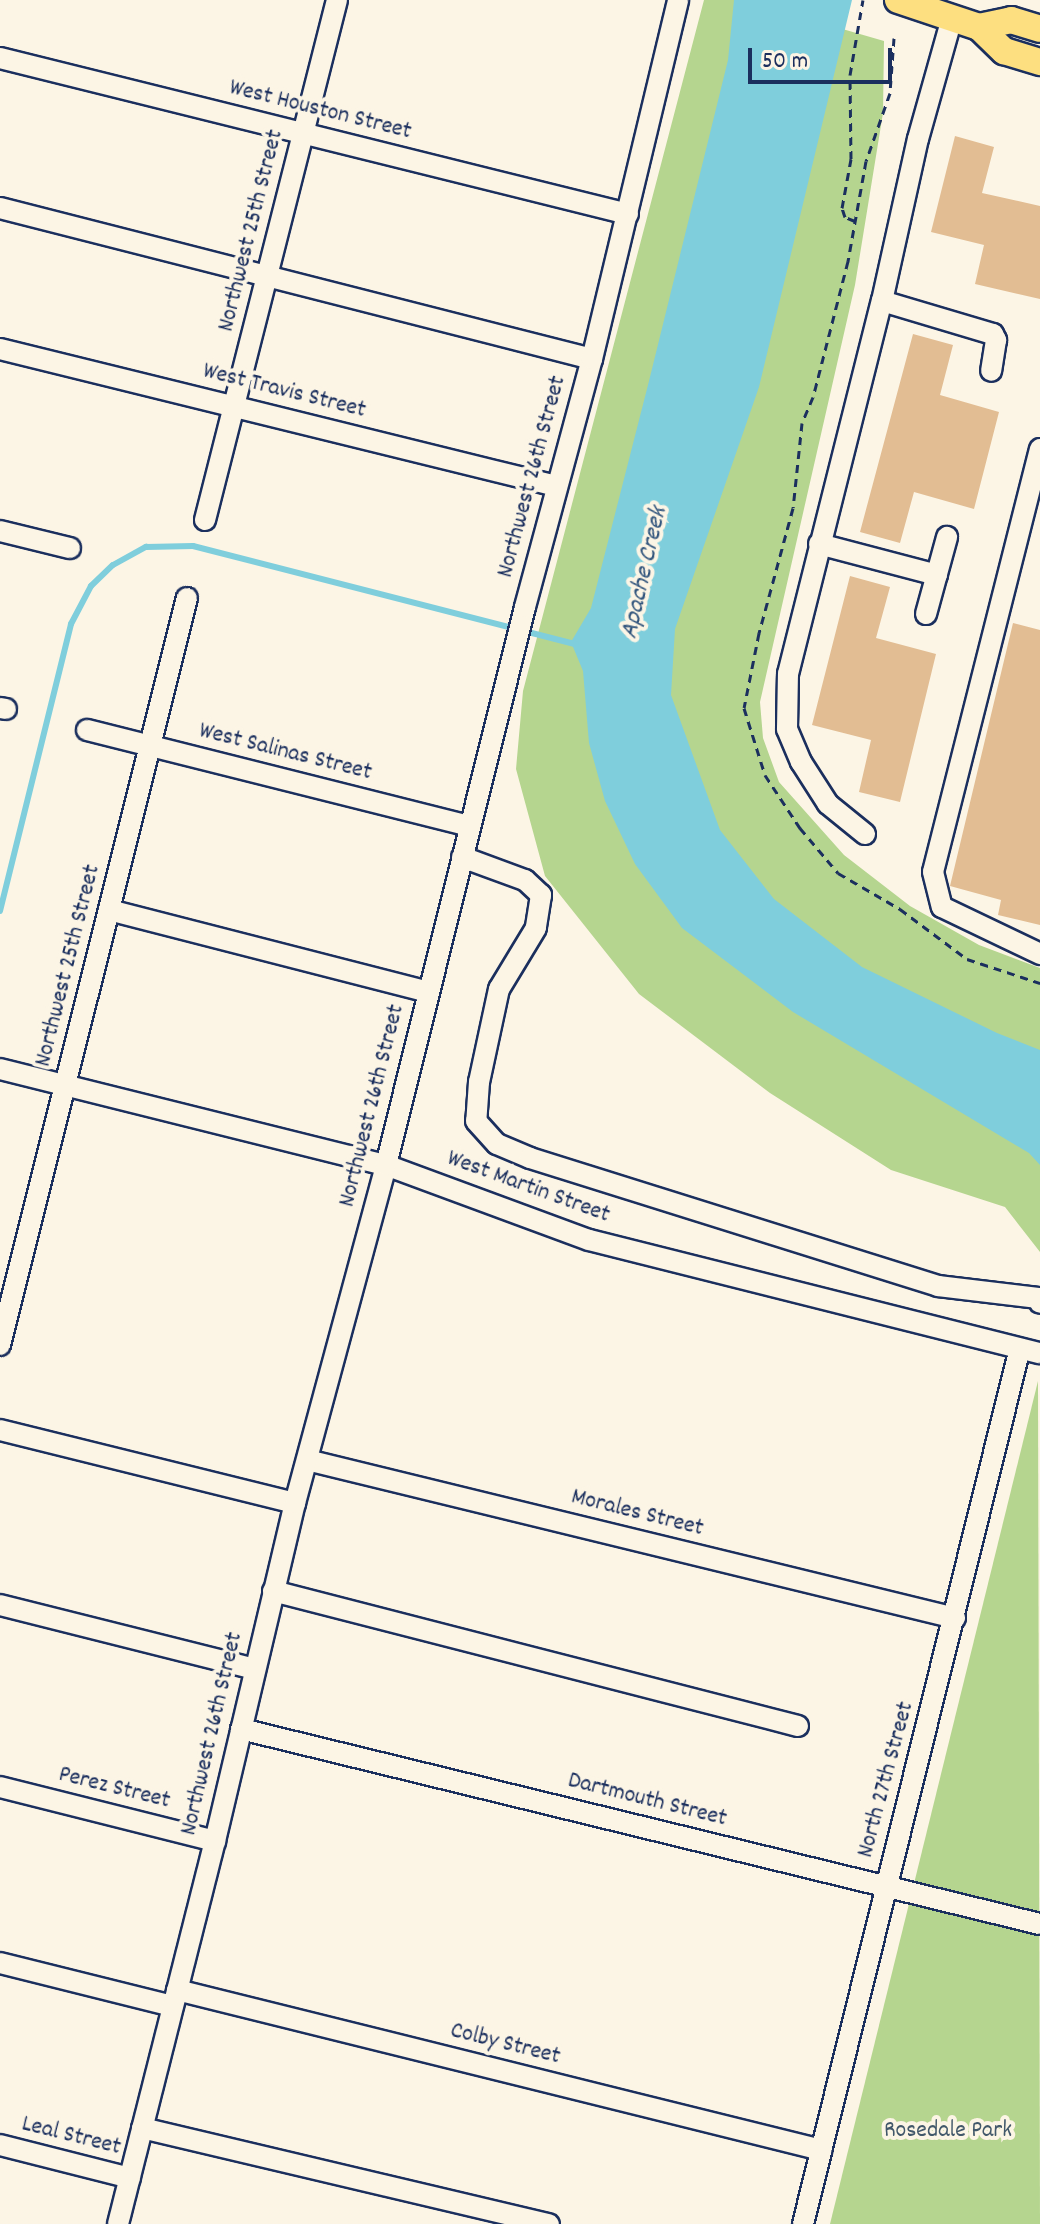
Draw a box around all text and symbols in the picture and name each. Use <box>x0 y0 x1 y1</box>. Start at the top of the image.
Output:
scale bar <box>752 32 896 82</box>
text: 50 m <box>762 45 808 79</box>
street label: West Houston Street <box>226 74 414 148</box>
street label: Northwest 25th Street <box>213 127 291 335</box>
street label: West Travis Street <box>200 358 368 426</box>
street label: Northwest 26th Street <box>492 373 574 581</box>
water label: Apache Creek <box>615 504 675 642</box>
street label: West Salinas Street <box>196 718 374 788</box>
street label: Northwest 25th Street <box>30 862 108 1070</box>
street label: Northwest 26th Street <box>334 1002 412 1210</box>
street label: West Martin Street <box>443 1145 613 1231</box>
street label: Morales Street <box>568 1484 706 1544</box>
street label: Northwest 26th Street <box>176 1630 250 1838</box>
street label: North 27th Street <box>852 1699 922 1861</box>
street label: Perez Street <box>55 1761 173 1817</box>
street label: Dartmouth Street <box>565 1767 729 1835</box>
street label: Colby Street <box>447 2017 563 2073</box>
street label: Leal Street <box>18 2111 124 2163</box>
park label: Rosedale Park <box>884 2118 1012 2146</box>

